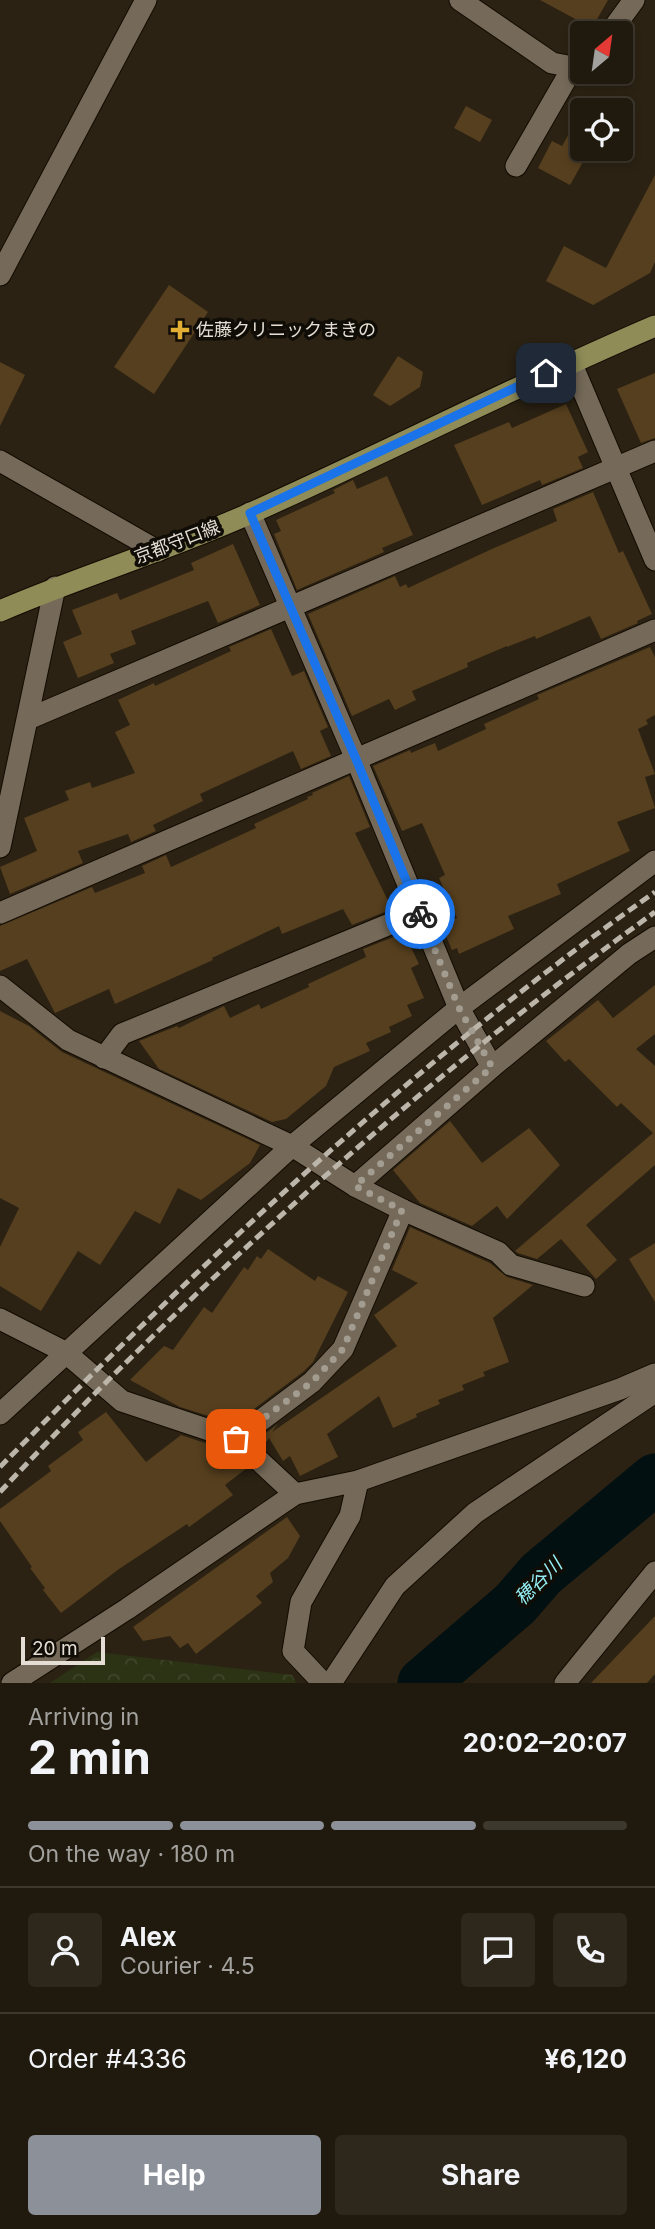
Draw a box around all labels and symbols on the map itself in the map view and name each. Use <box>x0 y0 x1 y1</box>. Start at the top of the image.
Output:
north arrow <box>570 21 634 84</box>
place label: 佐藤クリニックまきの <box>196 319 376 340</box>
marker: 佐藤クリニックまきの <box>170 320 190 340</box>
pin <box>516 343 576 403</box>
street label: 京都守口線 <box>131 516 223 567</box>
courier <box>385 879 455 949</box>
pin <box>206 1409 266 1469</box>
water label: 穂谷川 <box>510 1552 568 1610</box>
scale bar <box>21 1634 105 1666</box>

